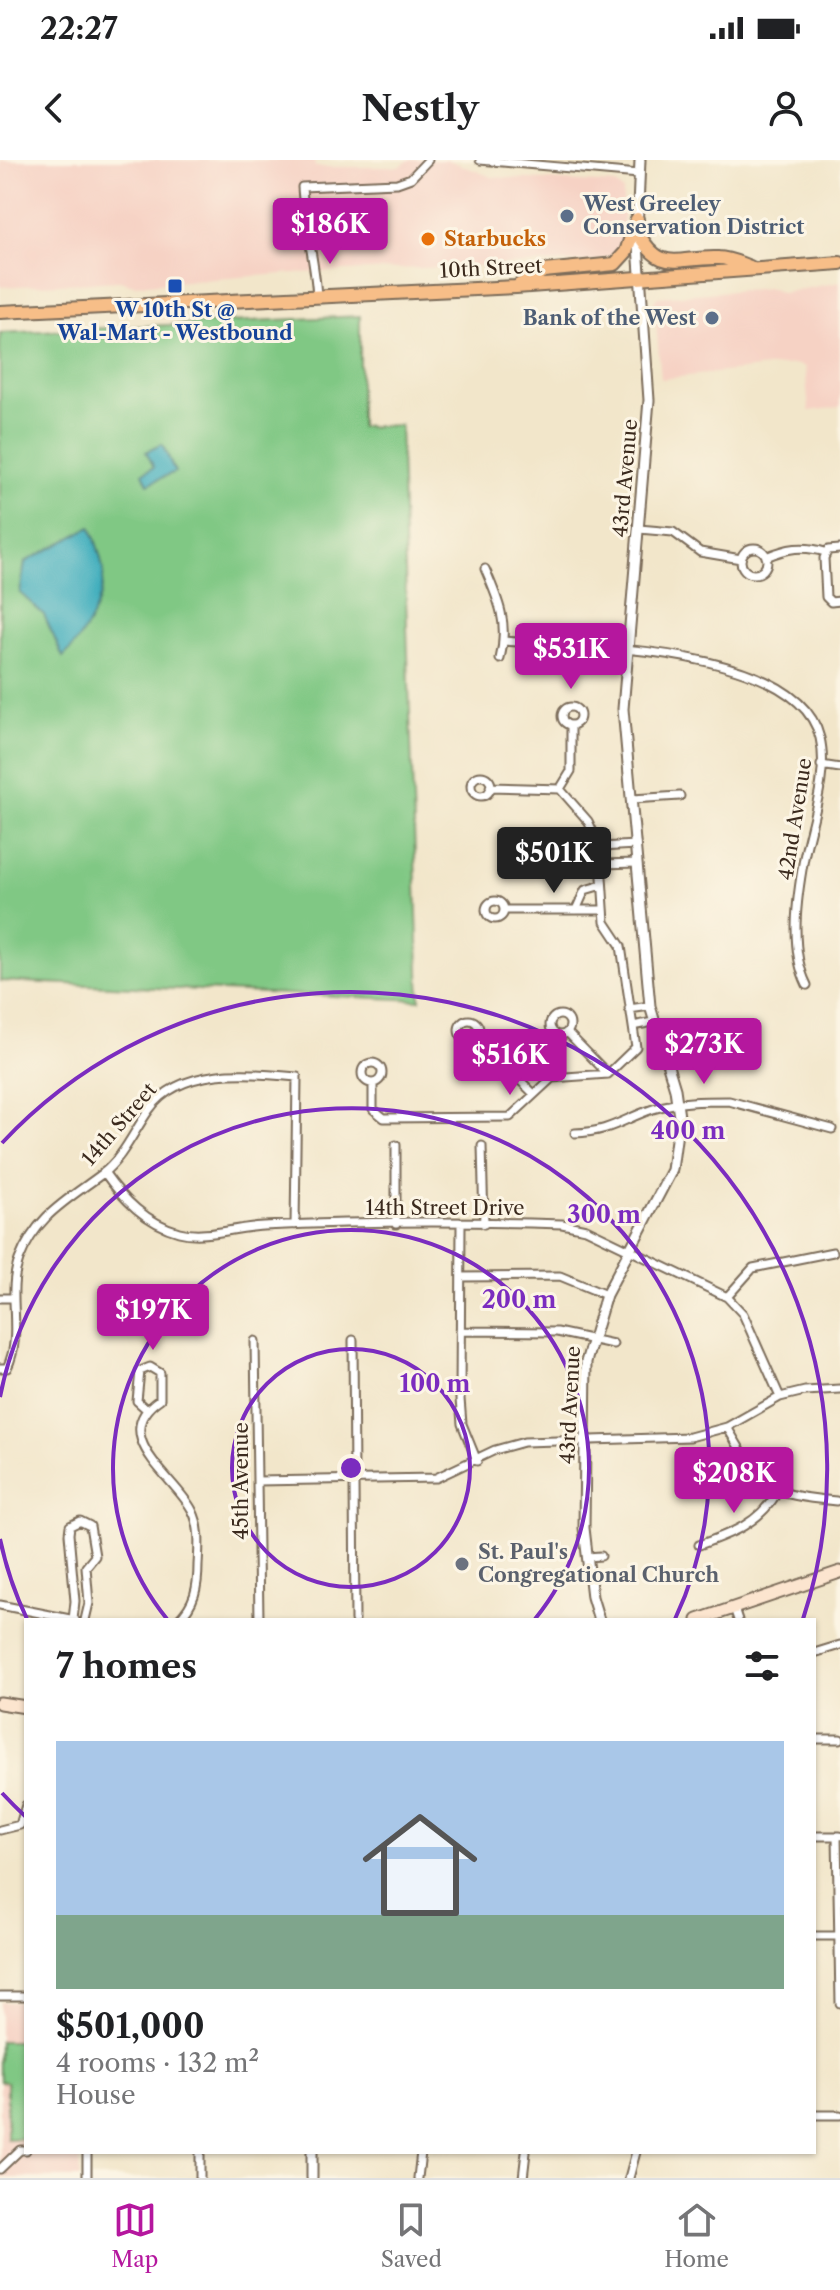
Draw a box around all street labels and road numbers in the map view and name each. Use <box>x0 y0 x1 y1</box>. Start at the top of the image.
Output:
street label: 10th Street <box>439 253 543 283</box>
street label: 43rd Avenue <box>608 418 642 538</box>
street label: 42nd Avenue <box>773 756 817 882</box>
street label: 14th Street <box>77 1078 161 1170</box>
street label: 14th Street Drive <box>366 1196 524 1220</box>
street label: 43rd Avenue <box>555 1345 585 1465</box>
street label: 45th Avenue <box>229 1422 253 1540</box>

